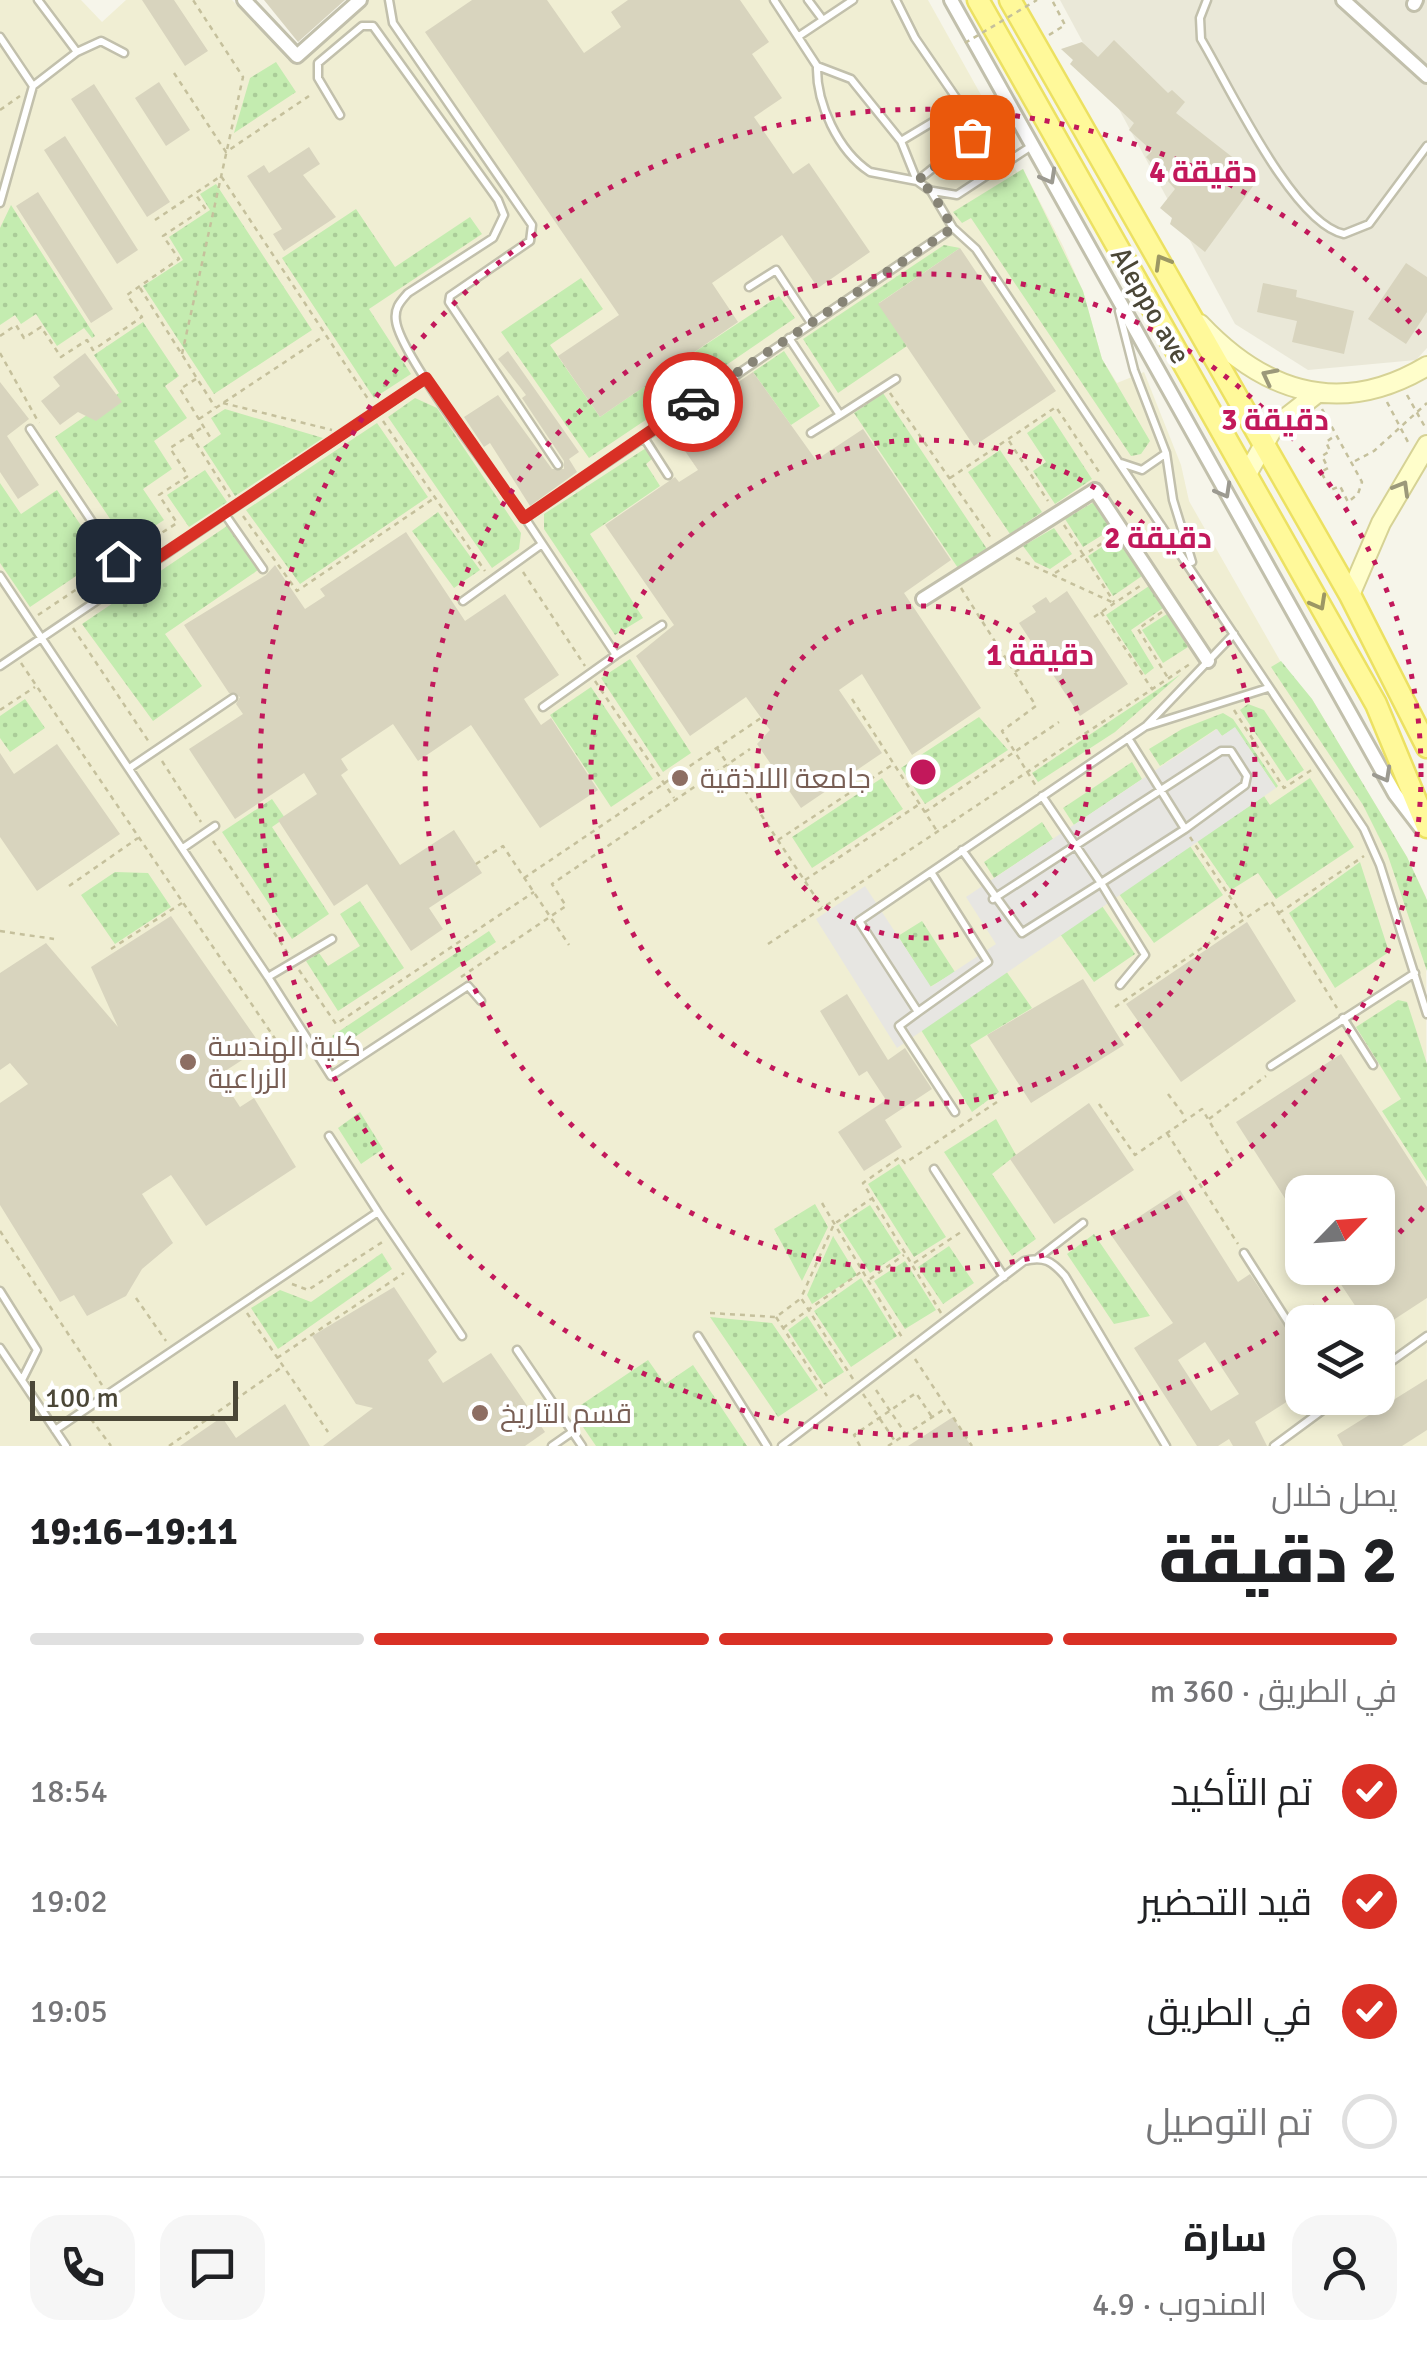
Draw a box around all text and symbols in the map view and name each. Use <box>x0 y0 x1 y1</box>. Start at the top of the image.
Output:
pin <box>930 95 1015 180</box>
icon: bag <box>945 110 1000 165</box>
text: 4 دقيقة <box>1149 154 1257 191</box>
one-way arrow <box>1036 167 1056 185</box>
street label: Aleppo ave <box>1103 241 1197 370</box>
one-way arrow <box>1155 255 1174 273</box>
courier <box>643 352 743 452</box>
one-way arrow <box>1262 369 1280 388</box>
icon: car <box>666 375 721 430</box>
text: 3 دقيقة <box>1221 402 1329 439</box>
one-way arrow <box>1212 481 1232 499</box>
one-way arrow <box>1390 481 1409 499</box>
pin <box>76 519 161 604</box>
text: 2 دقيقة <box>1104 520 1212 557</box>
icon: home <box>91 534 146 589</box>
one-way arrow <box>1307 592 1326 610</box>
text: 1 دقيقة <box>986 637 1094 674</box>
centre of rings <box>905 754 941 790</box>
place label: جامعة اللاذقية <box>700 762 871 796</box>
one-way arrow <box>1372 764 1391 782</box>
marker: جامعة اللاذقية <box>669 767 691 789</box>
place label: كلية الهندسة الزراعية <box>208 1030 361 1096</box>
marker: كلية الهندسة الزراعية <box>177 1051 199 1073</box>
north arrow <box>1285 1175 1395 1285</box>
map controls <box>1285 1175 1395 1415</box>
button: layers <box>1285 1305 1395 1415</box>
scale bar <box>30 1376 238 1420</box>
text: 100 m <box>45 1381 119 1415</box>
place label: قسم التاريخ <box>500 1397 632 1433</box>
marker: قسم التاريخ <box>469 1402 491 1424</box>
text: يصل خلال <box>1271 1476 1397 1515</box>
text: 19:11–19:16 <box>30 1508 238 1555</box>
text: 2 دقيقة <box>1159 1521 1397 1601</box>
text: في الطريق · 360 m <box>1150 1672 1397 1711</box>
icon: check <box>1342 1764 1397 1819</box>
text: تم التأكيد <box>1170 1769 1312 1816</box>
text: 18:54 <box>30 1772 108 1811</box>
icon: check <box>1342 1874 1397 1929</box>
text: قيد التحضير <box>1139 1879 1312 1926</box>
text: 19:02 <box>30 1882 108 1921</box>
icon: check <box>1342 1984 1397 2039</box>
text: في الطريق <box>1147 1989 1312 2036</box>
text: 19:05 <box>30 1992 108 2031</box>
text: تم التوصيل <box>1146 2099 1312 2146</box>
button: phone <box>30 2215 135 2320</box>
button: chat <box>160 2215 265 2320</box>
text: سارة <box>1184 2215 1267 2262</box>
button: person <box>1292 2215 1397 2320</box>
text: المندوب · 4.9 <box>1092 2285 1267 2324</box>

